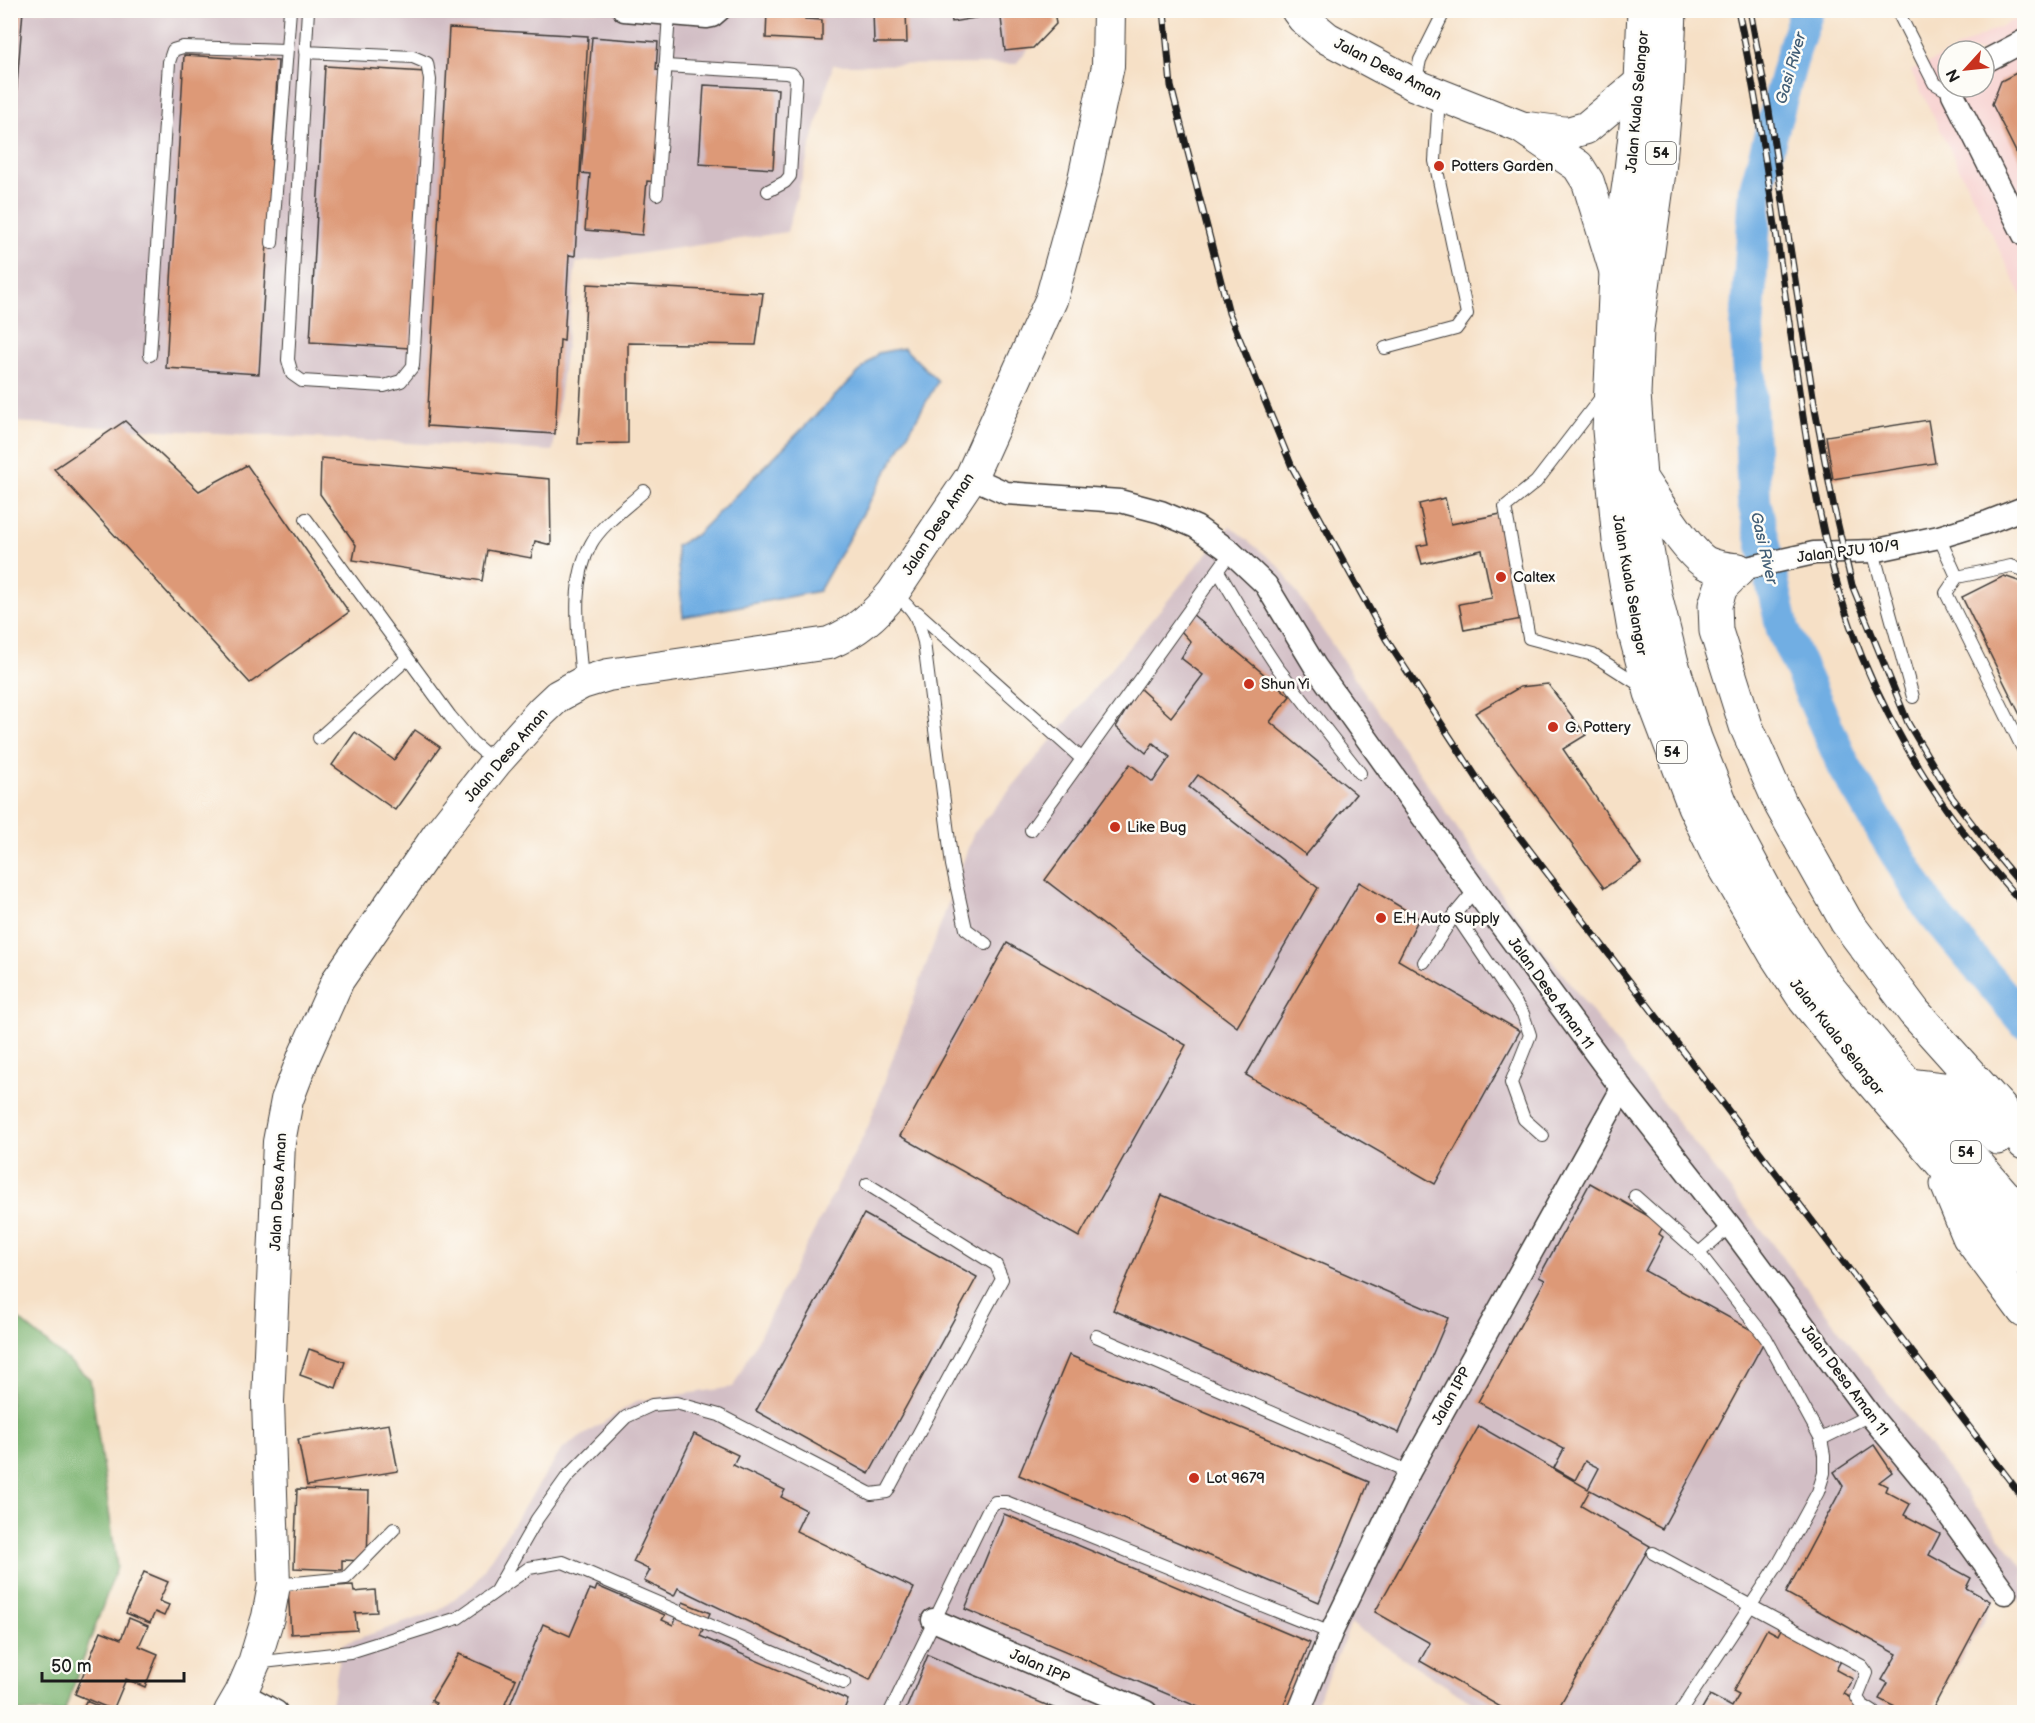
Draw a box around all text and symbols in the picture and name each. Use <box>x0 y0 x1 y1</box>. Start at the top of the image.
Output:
water label: Gasi River <box>1772 29 1811 106</box>
street label: Jalan Kuala Selangor <box>1622 30 1653 174</box>
street label: Jalan Desa Aman <box>1331 34 1445 105</box>
north arrow <box>1936 39 1996 99</box>
text: N <box>1943 65 1965 85</box>
road number: 54 <box>1646 142 1676 164</box>
place label: Potters Garden <box>1451 157 1554 176</box>
marker: Potters Garden <box>1432 159 1446 173</box>
street label: Jalan Desa Aman <box>898 469 979 579</box>
water label: Gasi River <box>1746 510 1781 588</box>
street label: Jalan Kuala Selangor <box>1608 513 1651 658</box>
street label: Jalan PJU 10/9 <box>1796 536 1900 567</box>
place label: Caltex <box>1513 568 1555 587</box>
marker: Caltex <box>1494 570 1508 584</box>
place label: Shun Yi <box>1261 675 1310 694</box>
marker: Shun Yi <box>1242 677 1256 691</box>
street label: Jalan Desa Aman <box>460 704 552 806</box>
place label: G. Pottery <box>1565 718 1631 737</box>
marker: G. Pottery <box>1546 720 1560 734</box>
road number: 54 <box>1657 741 1687 763</box>
place label: Like Bug <box>1127 818 1186 837</box>
marker: Like Bug <box>1108 820 1122 834</box>
place label: E.H Auto Supply <box>1393 909 1500 928</box>
marker: E.H Auto Supply <box>1374 911 1388 925</box>
street label: Jalan Desa Aman 11 <box>1504 933 1598 1053</box>
street label: Jalan Kuala Selangor <box>1785 975 1888 1100</box>
street label: Jalan Desa Aman <box>266 1132 291 1252</box>
road number: 54 <box>1951 1141 1981 1163</box>
street label: Jalan Desa Aman 11 <box>1797 1321 1893 1440</box>
street label: Jalan IPP <box>1428 1363 1475 1429</box>
place label: Lot 9679 <box>1206 1469 1265 1488</box>
marker: Lot 9679 <box>1187 1471 1201 1485</box>
scale bar <box>42 1645 184 1683</box>
street label: Jalan IPP <box>1007 1645 1073 1688</box>
text: 50 m <box>51 1656 92 1677</box>

